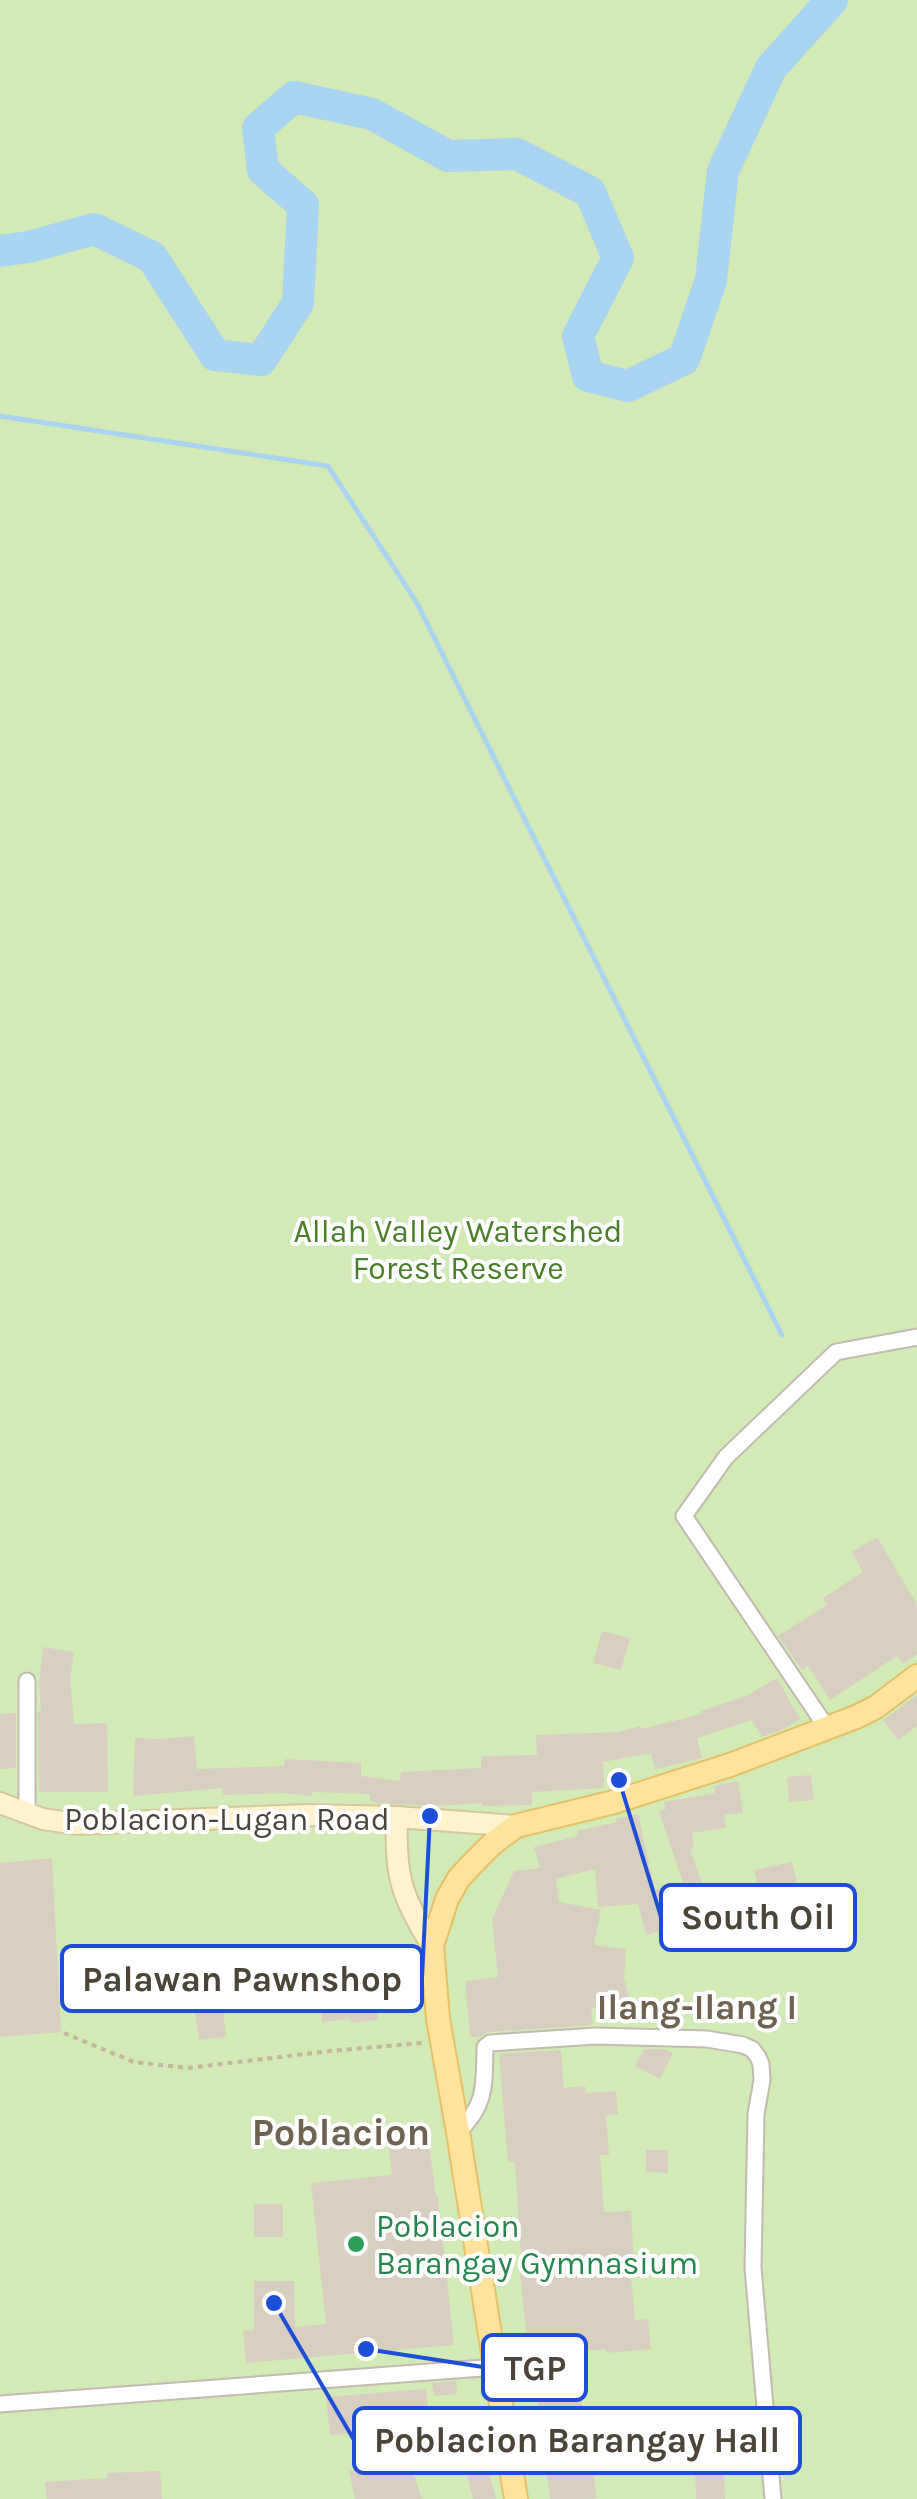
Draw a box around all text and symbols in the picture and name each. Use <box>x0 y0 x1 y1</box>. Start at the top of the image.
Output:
park label: Allah Valley Watershed Forest Reserve <box>293 1213 623 1287</box>
street label: Poblacion-Lugan Road <box>64 1801 390 1838</box>
callout: South Oil <box>661 1885 855 1950</box>
text: South Oil <box>681 1897 835 1938</box>
callout: Palawan Pawnshop <box>62 1946 422 2011</box>
text: Palawan Pawnshop <box>82 1959 402 2000</box>
district label: Ilang-Ilang I <box>597 1987 797 2029</box>
district label: Poblacion <box>252 2110 430 2155</box>
place label: Poblacion Barangay Gymnasium <box>376 2208 698 2282</box>
marker: Poblacion Barangay Gymnasium <box>345 2233 367 2255</box>
callout: TGP <box>483 2335 586 2400</box>
text: TGP <box>504 2348 566 2389</box>
callout: Poblacion Barangay Hall <box>354 2408 800 2473</box>
text: Poblacion Barangay Hall <box>374 2420 780 2462</box>

